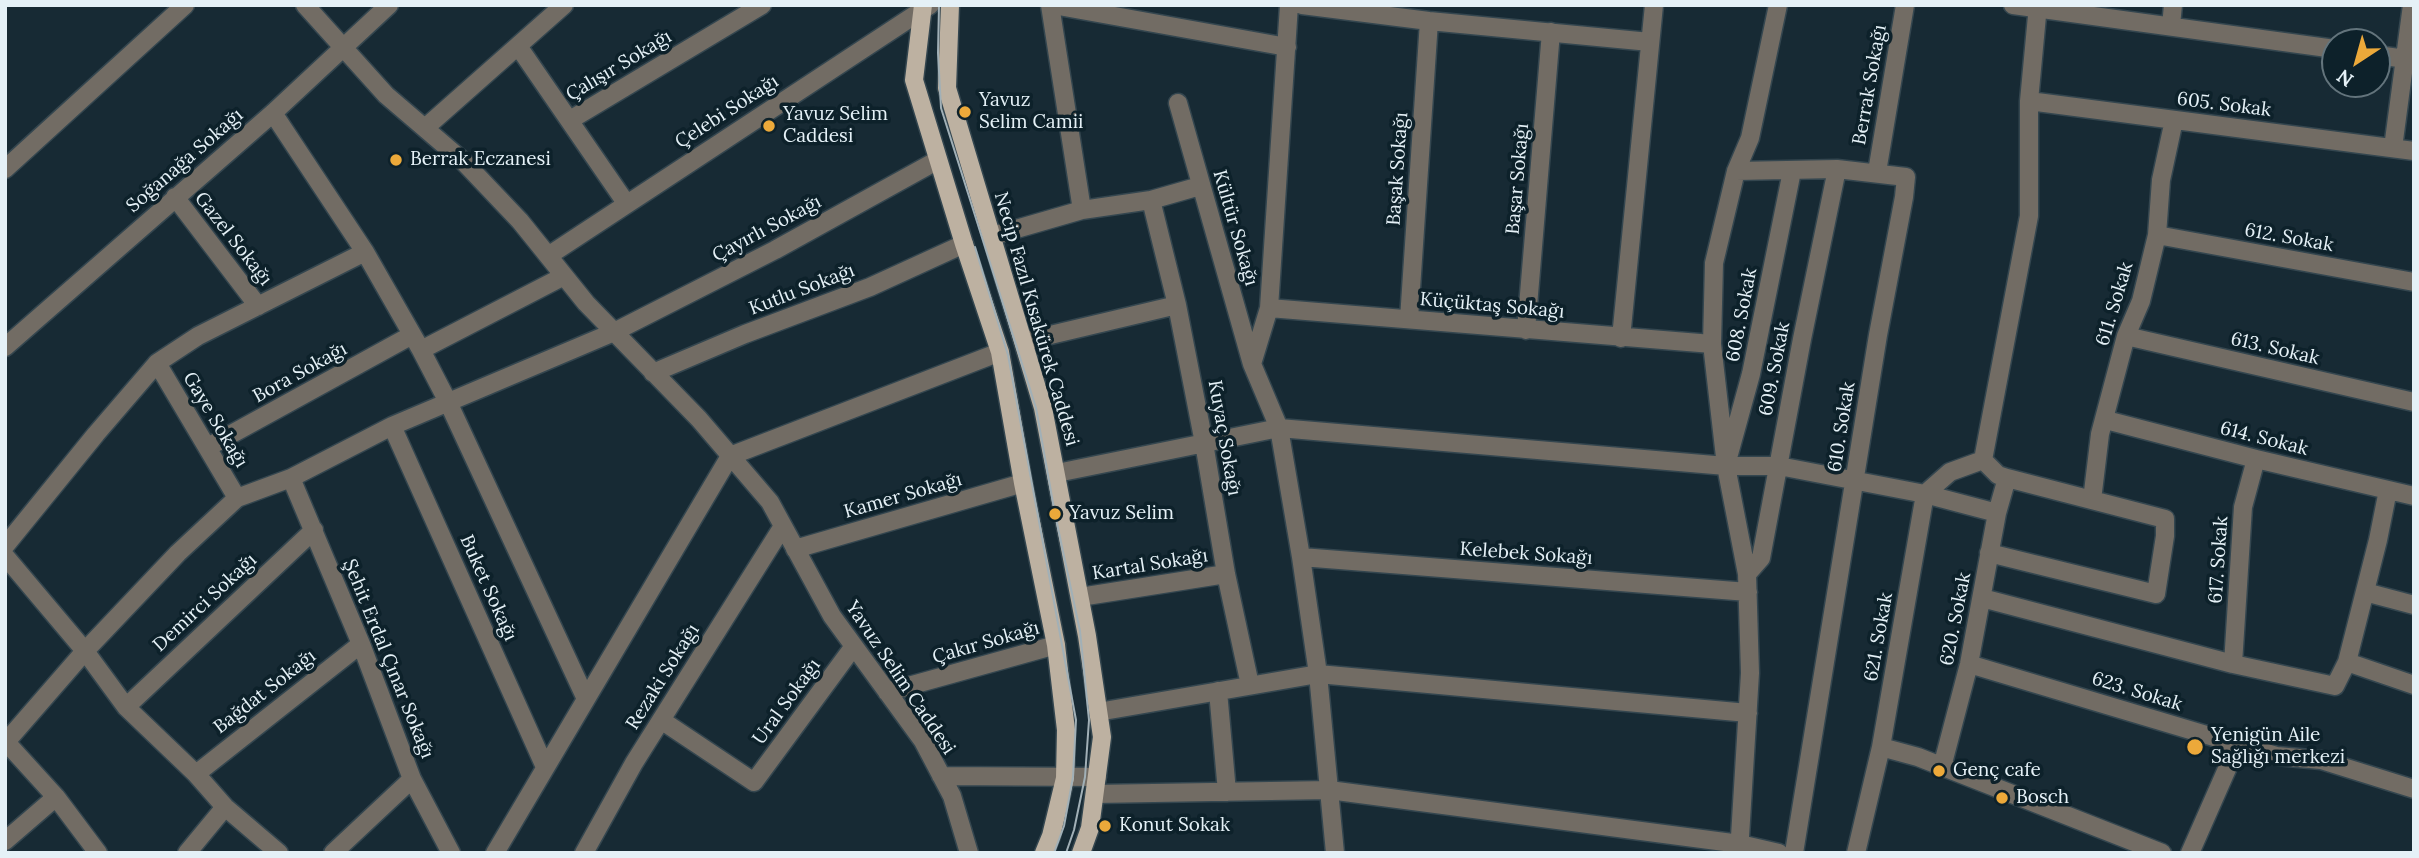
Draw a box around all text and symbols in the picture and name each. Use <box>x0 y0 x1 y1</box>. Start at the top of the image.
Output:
street label: Berrak Sokağı <box>1848 23 1892 147</box>
street label: Çalışır Sokağı <box>562 26 676 106</box>
north arrow <box>2321 28 2391 98</box>
text: N <box>2332 64 2358 92</box>
street label: Çelebi Sokağı <box>671 70 783 154</box>
street label: 605. Sokak <box>2176 88 2272 122</box>
place label: Yavuz Selim Camii <box>979 90 1083 134</box>
street label: Soğanağa Sokağı <box>122 104 248 218</box>
place label: Yavuz Selim Caddesi <box>783 104 888 148</box>
marker: Yavuz Selim Camii <box>957 104 973 120</box>
street label: Başak Sokağı <box>1383 112 1413 226</box>
marker: Yavuz Selim Caddesi <box>761 118 777 134</box>
street label: Başar Sokağı <box>1502 122 1534 236</box>
place label: Berrak Eczanesi <box>410 149 551 171</box>
marker: Berrak Eczanesi <box>388 152 404 168</box>
street label: Kültür Sokağı <box>1208 167 1262 289</box>
street label: Gazel Sokağı <box>189 188 277 290</box>
street label: Necip Fazıl Kısakürek Caddesi <box>989 189 1083 449</box>
street label: Çayırlı Sokağı <box>709 191 825 267</box>
street label: 612. Sokak <box>2243 219 2335 257</box>
street label: Kutlu Sokağı <box>746 259 858 321</box>
street label: 611. Sokak <box>2091 259 2139 349</box>
street label: 608. Sokak <box>1722 266 1762 364</box>
street label: Küçüktaş Sokağı <box>1419 288 1565 324</box>
street label: 609. Sokak <box>1755 320 1795 418</box>
street label: 613. Sokak <box>2228 328 2322 370</box>
street label: Bora Sokağı <box>249 338 351 408</box>
street label: Gaye Sokağı <box>178 368 252 472</box>
street label: Kuyaç Sokağı <box>1203 378 1245 498</box>
street label: 610. Sokak <box>1824 380 1860 474</box>
street label: 614. Sokak <box>2218 417 2310 461</box>
street label: Kamer Sokağı <box>841 468 965 524</box>
place label: Yavuz Selim <box>1069 503 1174 525</box>
marker: Yavuz Selim <box>1047 506 1063 522</box>
street label: 617. Sokak <box>2205 516 2233 604</box>
street label: Buket Sokağı <box>454 531 522 645</box>
street label: Kelebek Sokağı <box>1459 538 1593 570</box>
street label: Kartal Sokağı <box>1091 545 1209 585</box>
street label: Demirci Sokağı <box>148 549 262 657</box>
street label: Şehit Erdal Çınar Sokağı <box>338 556 438 762</box>
street label: 620. Sokak <box>1936 570 1976 668</box>
street label: 621. Sokak <box>1860 591 1898 683</box>
street label: Yavuz Selim Caddesi <box>840 597 960 759</box>
street label: Çakır Sokağı <box>930 617 1042 669</box>
street label: Rezaki Sokağı <box>621 620 705 734</box>
street label: Bağdat Sokağı <box>209 645 321 739</box>
street label: Ural Sokağı <box>748 655 826 749</box>
street label: 623. Sokak <box>2089 667 2185 717</box>
place label: Yenigün Aile Sağlığı merkezi <box>2211 725 2345 769</box>
marker: Yenigün Aile Sağlığı merkezi <box>2185 737 2205 757</box>
place label: Genç cafe <box>1953 760 2041 782</box>
marker: Genç cafe <box>1931 763 1947 779</box>
place label: Bosch <box>2016 787 2069 809</box>
marker: Bosch <box>1994 790 2010 806</box>
place label: Konut Sokak <box>1119 815 1230 837</box>
marker: Konut Sokak <box>1097 818 1113 834</box>

